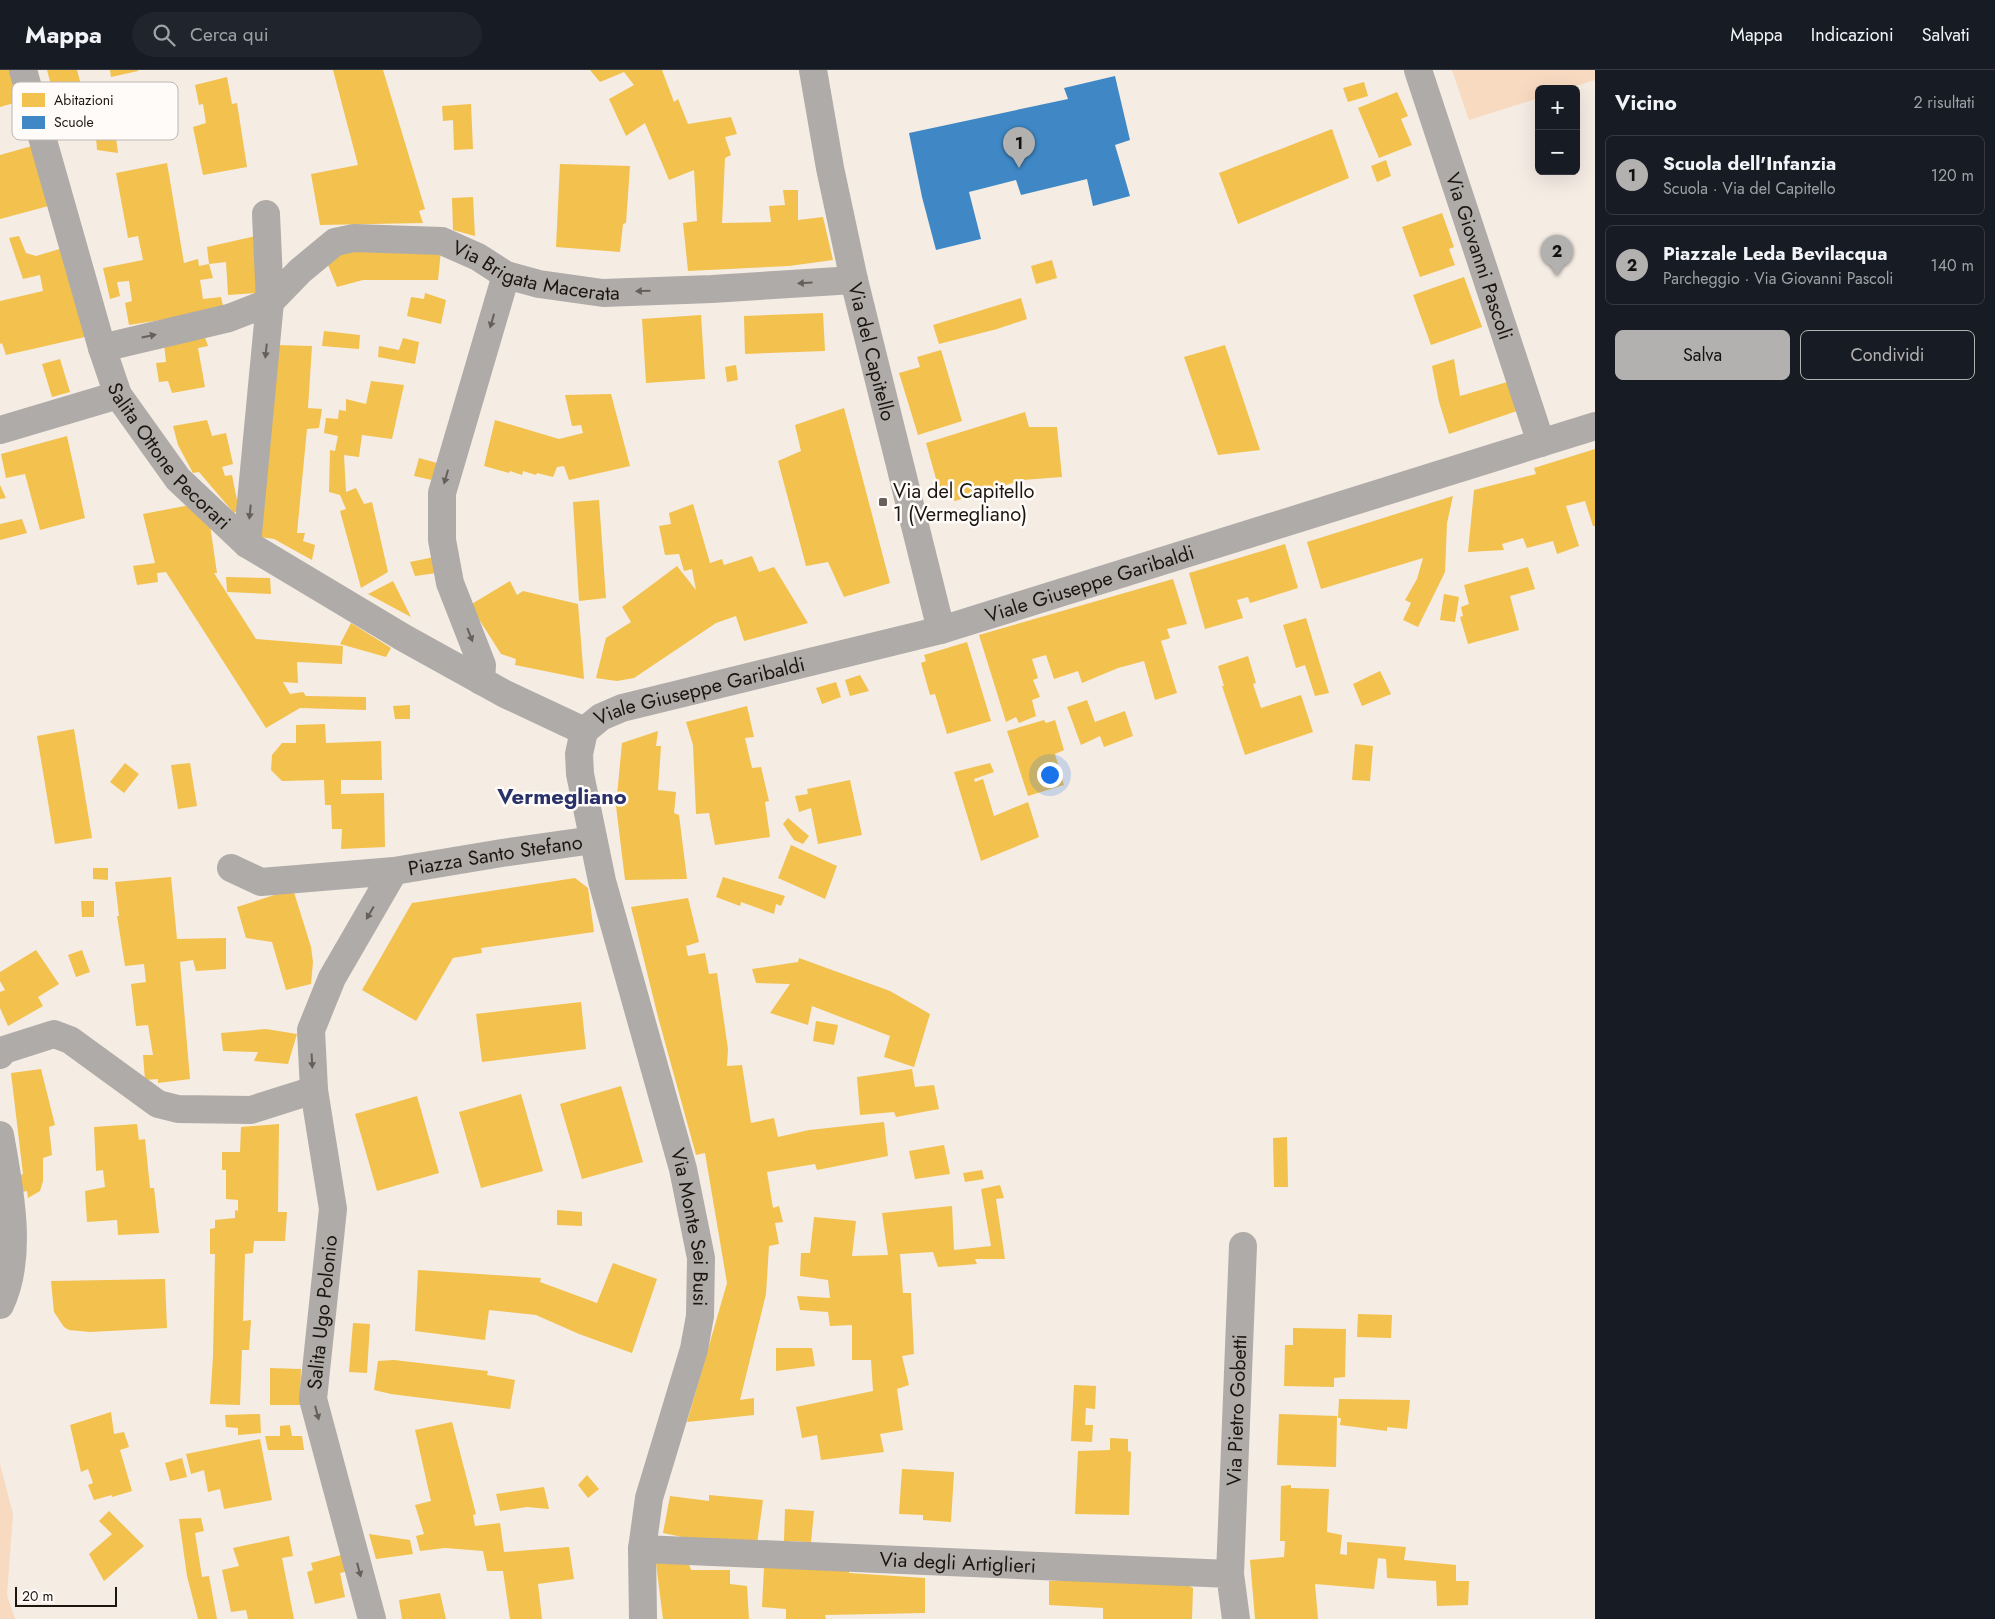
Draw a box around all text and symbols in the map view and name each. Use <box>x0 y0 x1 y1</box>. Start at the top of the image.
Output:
search box <box>132 12 482 57</box>
text: Mappa <box>25 17 102 52</box>
icon: search <box>150 21 178 49</box>
text: Cerca qui <box>190 21 269 48</box>
text: Mappa <box>1730 22 1783 48</box>
text: Indicazioni <box>1811 22 1894 48</box>
text: Salvati <box>1922 22 1970 48</box>
legend <box>12 82 178 140</box>
map controls <box>1535 85 1580 175</box>
button: + <box>1535 85 1580 130</box>
text: Vicino <box>1615 88 1677 118</box>
text: Abitazioni <box>54 90 114 110</box>
text: 2 risultati <box>1913 91 1975 114</box>
text: Scuole <box>54 112 94 132</box>
pin: 1 <box>1003 127 1035 168</box>
button: − <box>1535 130 1580 175</box>
text: Scuola dell'Infanzia <box>1663 150 1836 177</box>
text: 1 <box>1628 164 1636 187</box>
text: 120 m <box>1931 164 1974 187</box>
street label: Via Giovanni Pascoli <box>1438 169 1520 344</box>
text: Scuola · Via del Capitello <box>1663 177 1836 200</box>
street label: Via Brigata Macerata <box>448 233 620 308</box>
pin: 2 <box>1541 235 1573 276</box>
text: Piazzale Leda Bevilacqua <box>1663 240 1887 267</box>
text: 2 <box>1627 254 1637 277</box>
text: 140 m <box>1931 254 1974 277</box>
text: Parcheggio · Via Giovanni Pascoli <box>1663 267 1893 290</box>
one-way arrow <box>797 280 813 288</box>
street label: Via del Capitello <box>840 280 903 424</box>
one-way arrow <box>635 287 651 295</box>
one-way arrow <box>487 314 495 329</box>
button: Salva <box>1615 330 1790 380</box>
button: Condividi <box>1800 330 1975 380</box>
one-way arrow <box>141 332 157 340</box>
one-way arrow <box>261 343 269 359</box>
street label: Salita Ottone Pecorari <box>100 379 237 537</box>
one-way arrow <box>442 470 450 485</box>
place label: Via del Capitello 1 (Vermegliano) <box>893 477 1035 529</box>
marker: Via del Capitello 1 (Vermegliano) <box>877 496 889 508</box>
one-way arrow <box>246 505 254 521</box>
street label: Viale Giuseppe Garibaldi <box>982 538 1198 630</box>
one-way arrow <box>466 628 474 643</box>
street label: Viale Giuseppe Garibaldi <box>589 650 808 733</box>
your location <box>1037 762 1063 788</box>
district label: Vermegliano <box>496 780 627 812</box>
street label: Piazza Santo Stefano <box>406 828 584 883</box>
one-way arrow <box>365 907 374 920</box>
one-way arrow <box>309 1054 317 1070</box>
street label: Via Monte Sei Busi <box>663 1145 715 1307</box>
street label: Salita Ugo Polonio <box>300 1234 345 1391</box>
street label: Via Pietro Gobetti <box>1220 1334 1254 1487</box>
one-way arrow <box>313 1406 321 1421</box>
street label: Via degli Artiglieri <box>879 1545 1037 1581</box>
one-way arrow <box>355 1563 363 1578</box>
scale bar <box>15 1584 118 1607</box>
text: 20 m <box>22 1586 54 1606</box>

